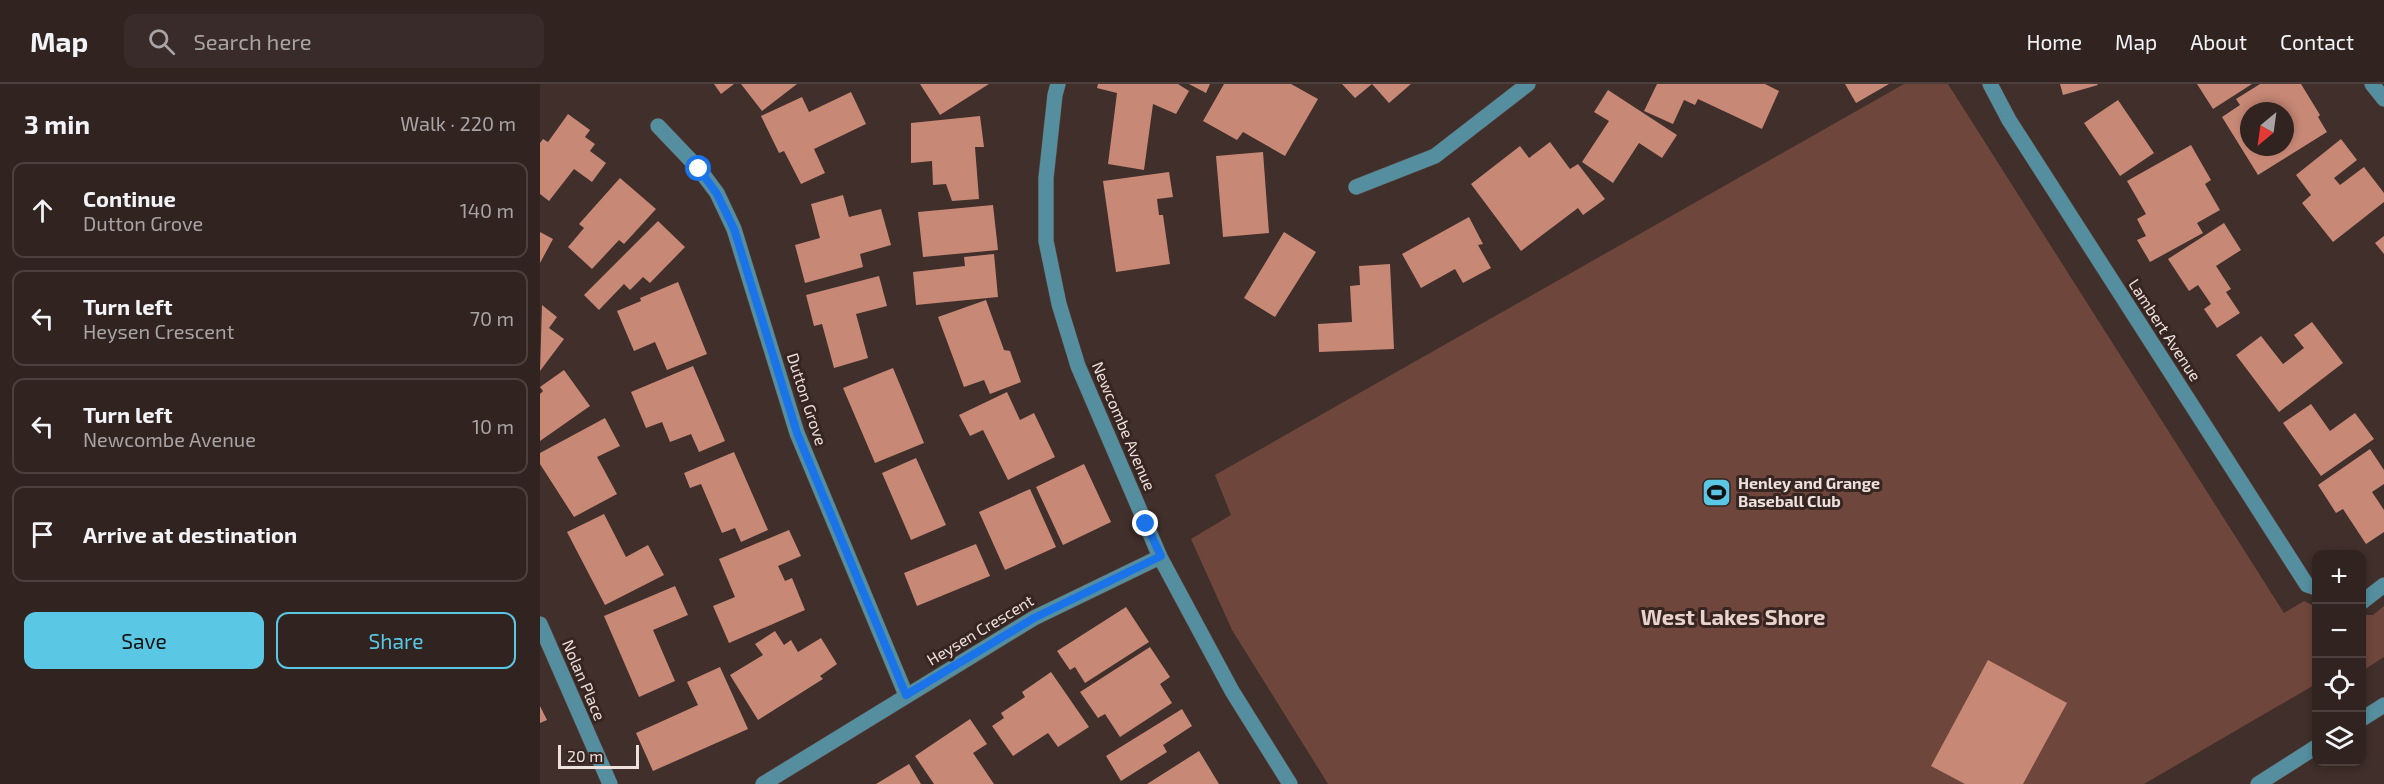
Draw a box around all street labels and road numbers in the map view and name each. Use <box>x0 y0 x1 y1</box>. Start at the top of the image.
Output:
street label: Lambert Avenue <box>2125 275 2206 384</box>
street label: Dutton Grove <box>784 350 831 447</box>
street label: Newcombe Avenue <box>1089 358 1160 493</box>
street label: Heysen Crescent <box>923 590 1037 669</box>
street label: Nolan Place <box>559 636 610 723</box>

